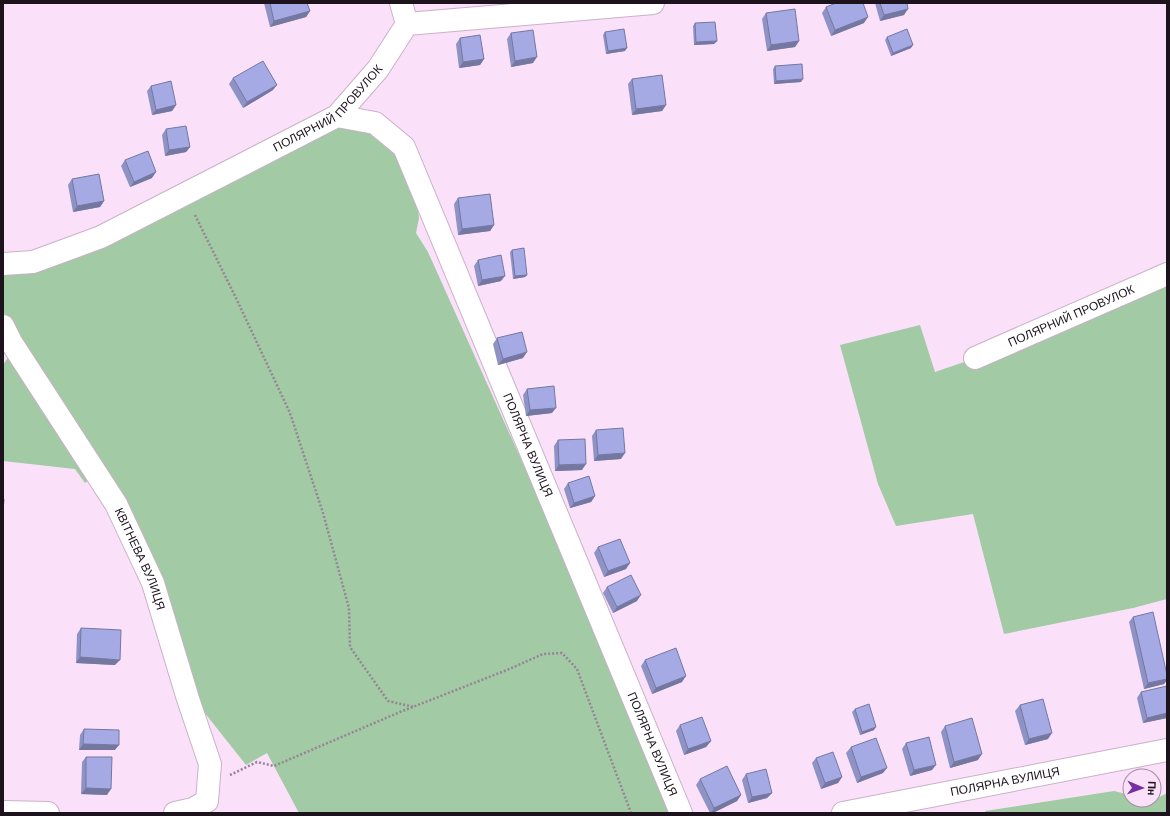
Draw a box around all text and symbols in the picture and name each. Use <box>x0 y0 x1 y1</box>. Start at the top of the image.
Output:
street label: ПОЛЯРНИЙ ПРОВУЛОК <box>270 61 386 155</box>
street label: ПОЛЯРНИЙ ПРОВУЛОК <box>1006 281 1137 351</box>
street label: ПОЛЯРНА ВУЛИЦЯ <box>499 391 557 499</box>
street label: КВІТНЕВА ВУЛИЦЯ <box>111 505 169 612</box>
street label: ПОЛЯРНА ВУЛИЦЯ <box>624 690 681 799</box>
street label: ПОЛЯРНА ВУЛИЦЯ <box>949 763 1061 800</box>
north arrow <box>1122 768 1162 808</box>
text: Пн <box>1145 781 1159 796</box>

